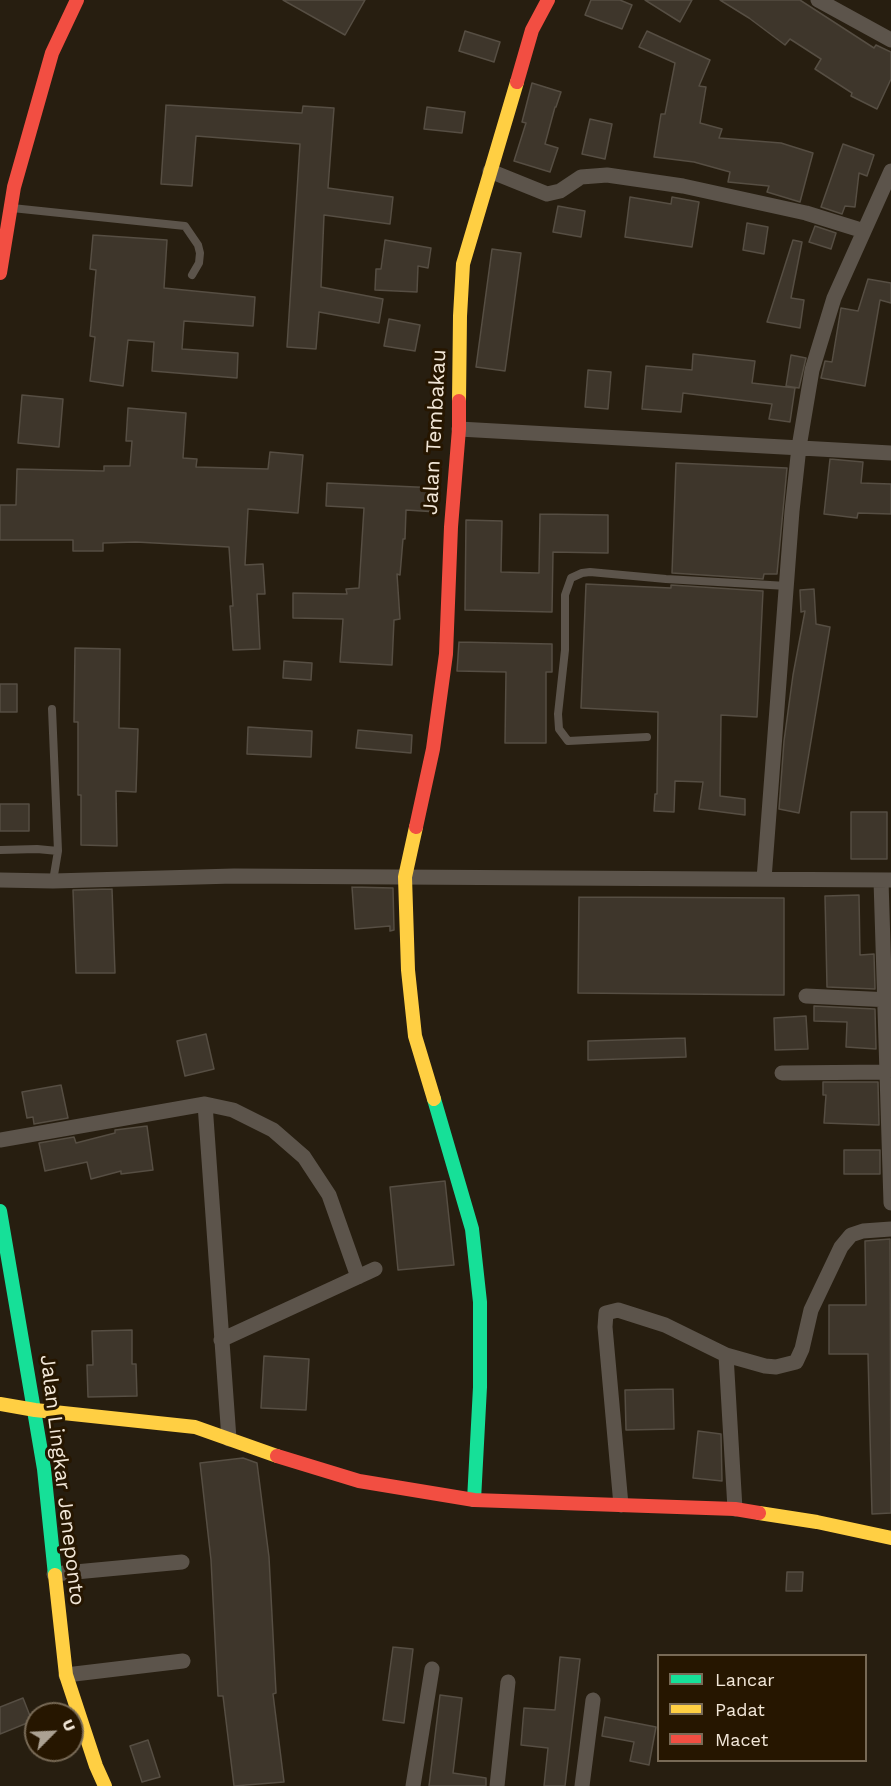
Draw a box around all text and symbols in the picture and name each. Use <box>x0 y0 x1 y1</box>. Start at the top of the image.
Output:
street label: Jalan Tembakau <box>418 348 452 516</box>
street label: Jalan Lingkar Jeneponto <box>34 1353 90 1607</box>
legend <box>657 1654 867 1762</box>
text: Lancar <box>715 1669 775 1690</box>
text: Padat <box>715 1699 765 1720</box>
north arrow <box>24 1702 84 1762</box>
text: U <box>58 1716 80 1734</box>
text: Macet <box>715 1729 768 1750</box>

